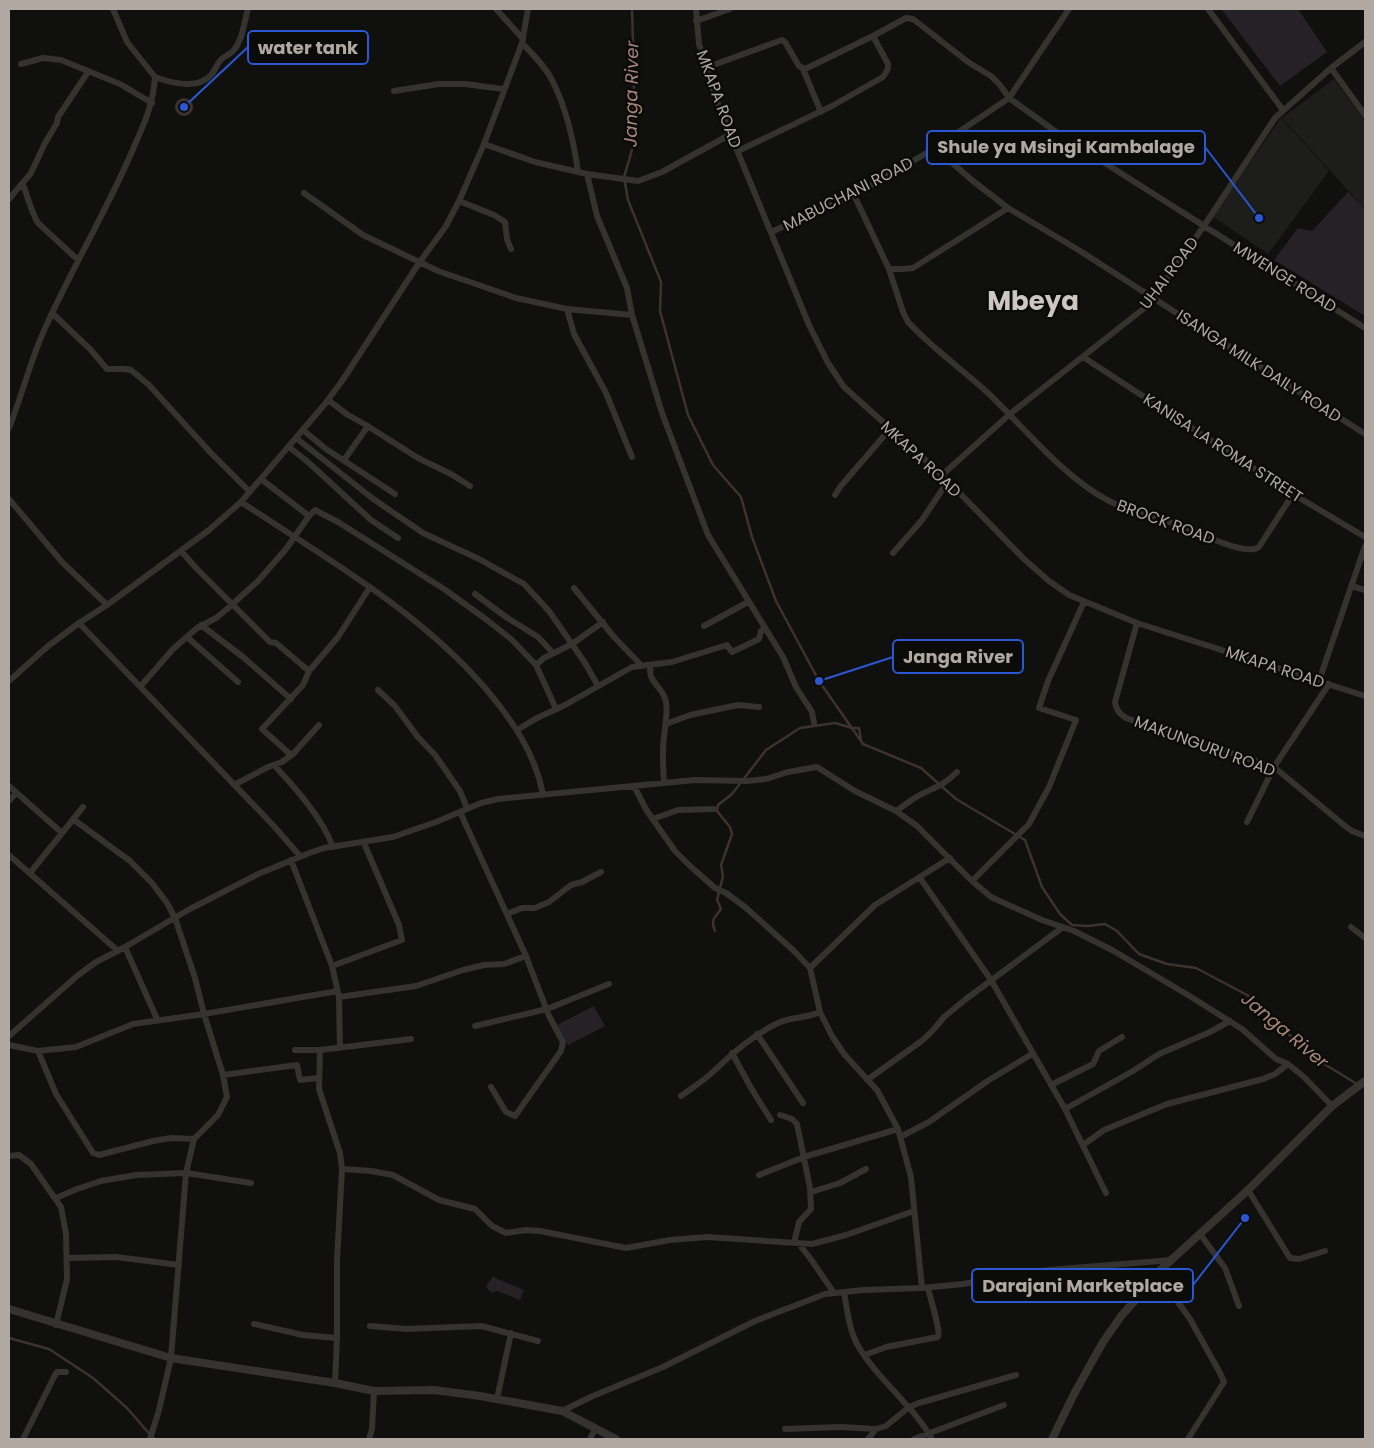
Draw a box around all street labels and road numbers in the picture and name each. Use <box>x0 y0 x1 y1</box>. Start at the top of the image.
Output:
street label: MKAPA ROAD <box>691 47 747 151</box>
street label: MABUCHANI ROAD <box>779 151 917 237</box>
street label: UHAI ROAD <box>1134 232 1204 314</box>
street label: MWENGE ROAD <box>1229 236 1341 318</box>
street label: ISANGA MILK DAILY ROAD <box>1172 304 1346 428</box>
street label: KANISA LA ROMA STREET <box>1139 388 1308 508</box>
street label: MKAPA ROAD <box>876 416 966 502</box>
street label: BROCK ROAD <box>1114 494 1218 550</box>
street label: MKAPA ROAD <box>1223 640 1327 694</box>
street label: MAKUNGURU ROAD <box>1131 710 1279 782</box>

